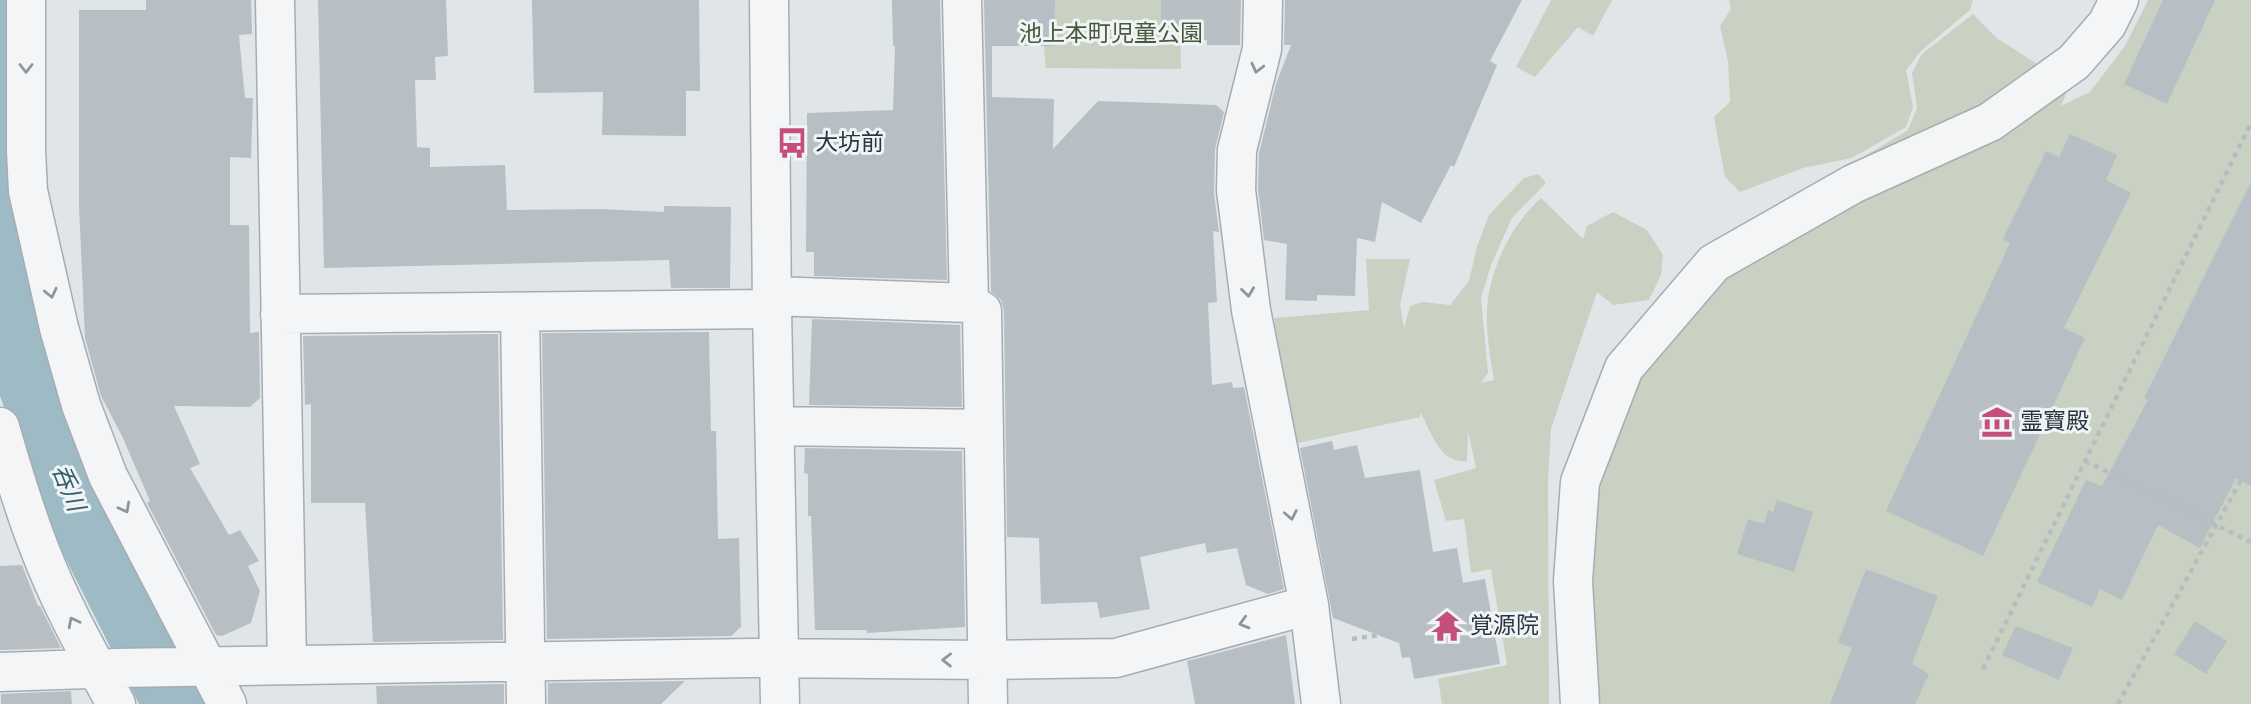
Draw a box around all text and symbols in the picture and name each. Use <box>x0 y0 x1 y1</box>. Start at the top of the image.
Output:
park label: 池上本町児童公園 <box>1019 20 1203 48</box>
one-way arrow <box>1251 62 1265 74</box>
one-way arrow <box>18 63 34 74</box>
bus stop icon: 大坊前 <box>775 126 809 160</box>
place label: 大坊前 <box>815 129 884 157</box>
one-way arrow <box>1241 286 1256 298</box>
one-way arrow <box>43 287 57 299</box>
museum icon: 霊寶殿 <box>1980 405 2014 439</box>
place label: 霊寶殿 <box>2020 408 2089 436</box>
water label: 呑川 <box>46 460 92 518</box>
one-way arrow <box>116 500 130 513</box>
one-way arrow <box>1283 509 1298 521</box>
temple icon: 覚源院 <box>1430 609 1464 643</box>
place label: 覚源院 <box>1470 612 1539 640</box>
one-way arrow <box>1238 615 1250 629</box>
one-way arrow <box>67 617 81 629</box>
one-way arrow <box>942 652 952 668</box>

